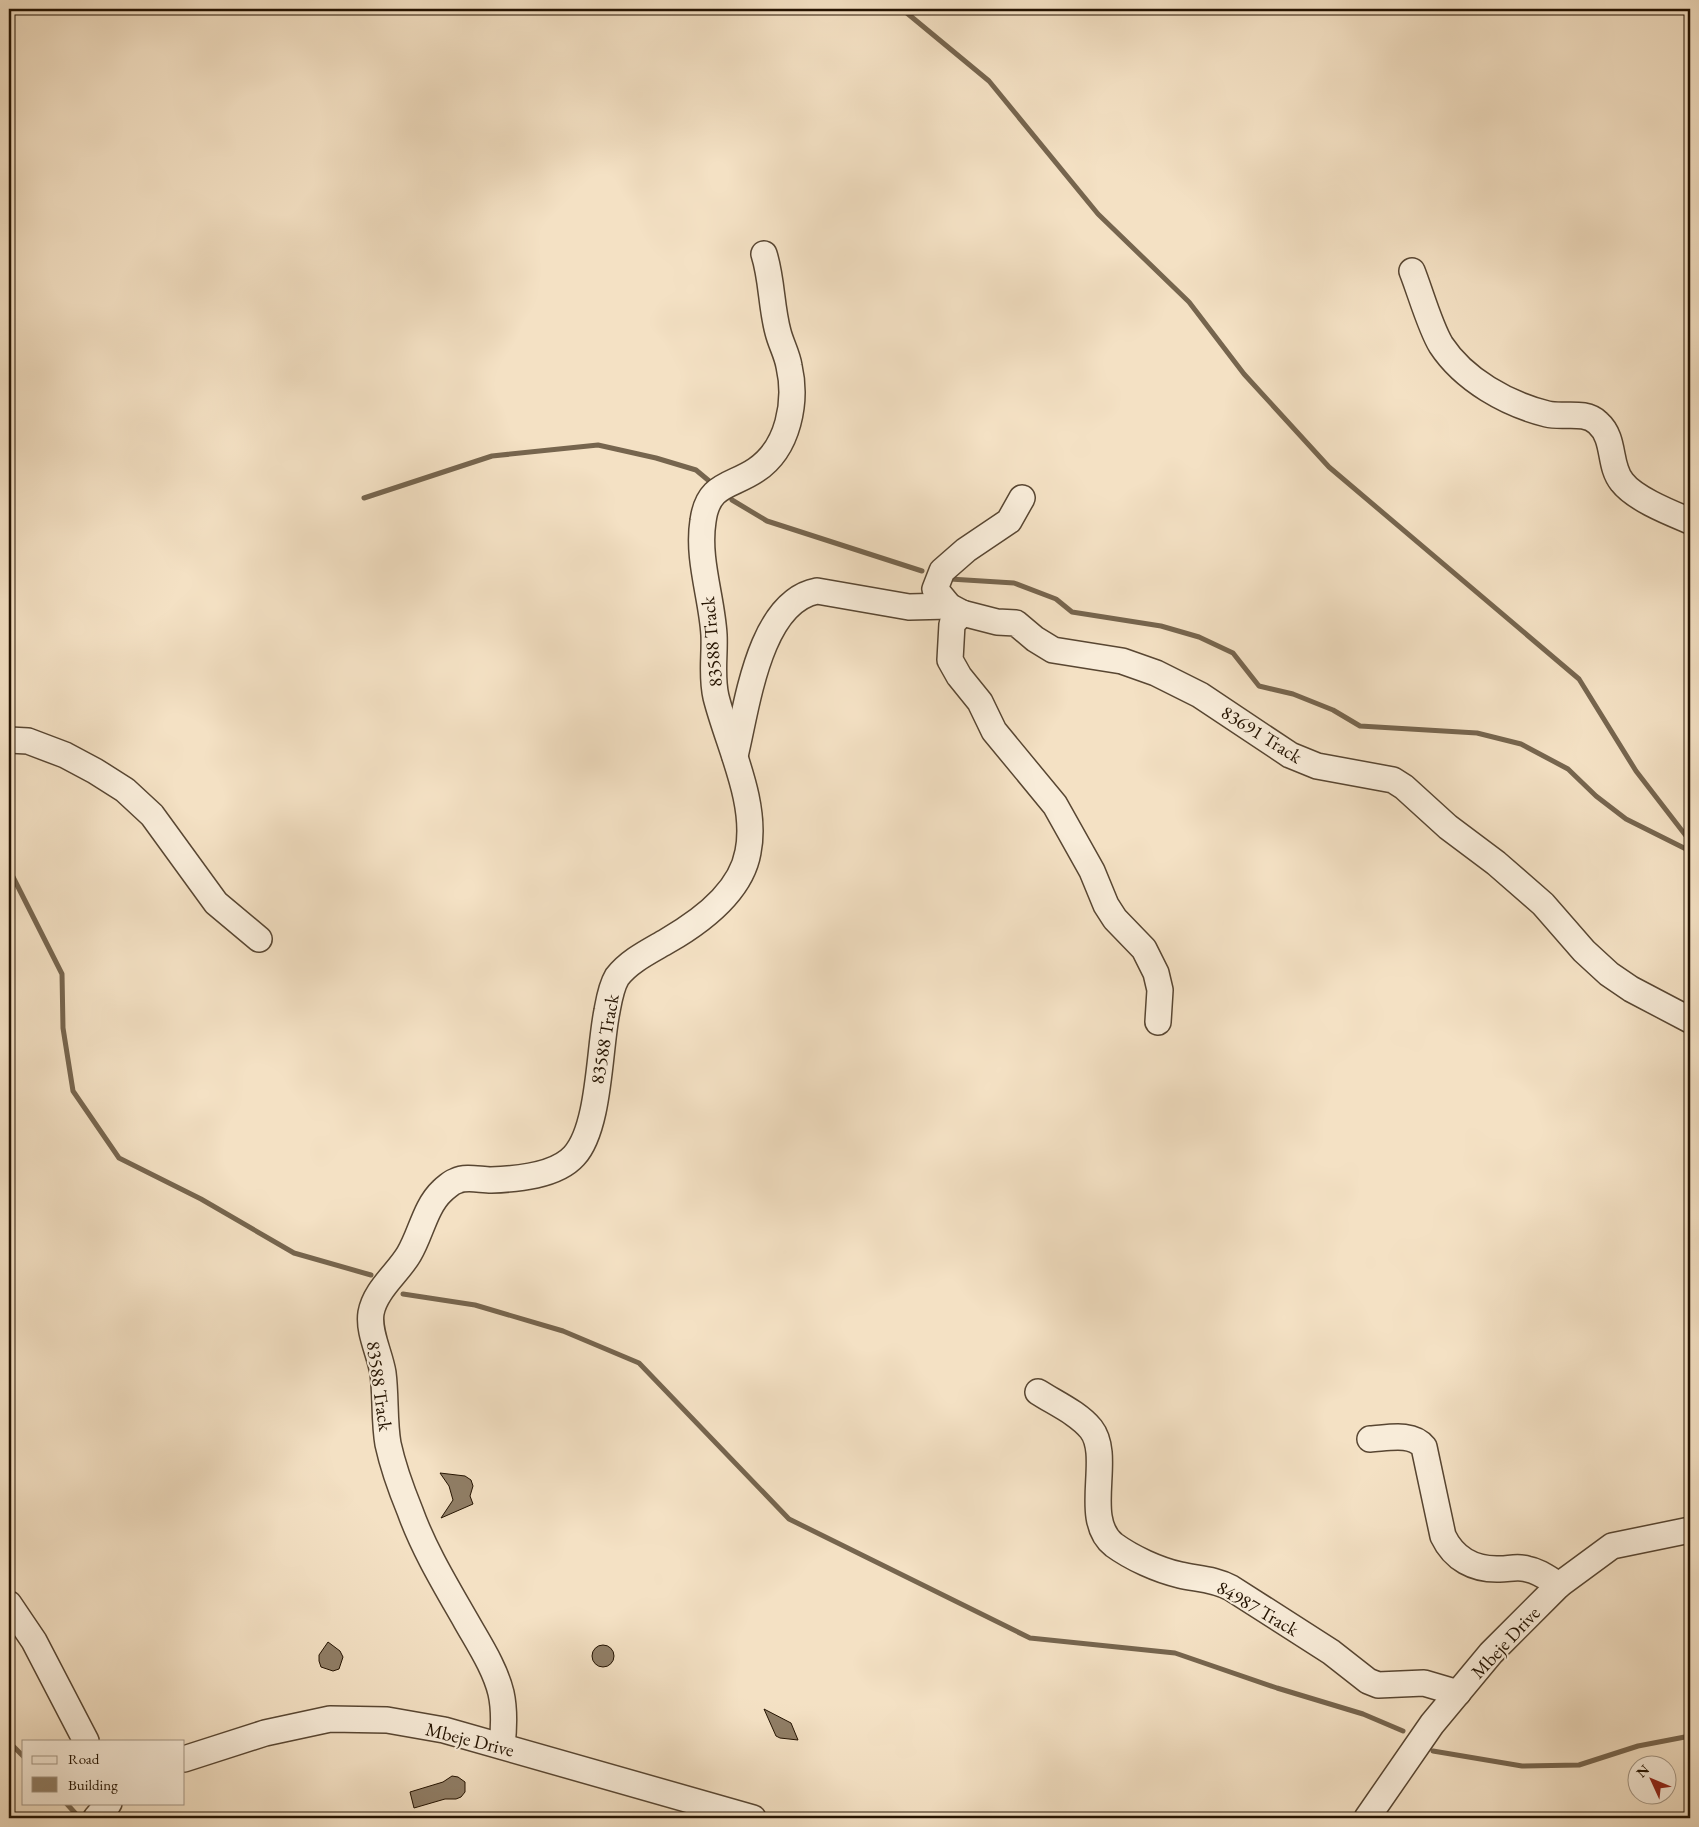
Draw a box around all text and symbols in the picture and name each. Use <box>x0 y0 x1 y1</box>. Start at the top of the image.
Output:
street label: 83588 Track <box>695 595 728 688</box>
street label: 83691 Track <box>1217 700 1308 770</box>
street label: 83588 Track <box>584 991 625 1086</box>
street label: 83588 Track <box>361 1339 398 1434</box>
street label: 84987 Track <box>1212 1575 1304 1643</box>
street label: Mbeje Drive <box>1465 1601 1545 1684</box>
street label: Mbeje Drive <box>423 1716 517 1763</box>
legend <box>22 1740 185 1804</box>
text: Road <box>68 1749 100 1768</box>
north arrow <box>1626 1754 1676 1804</box>
text: N <box>1632 1760 1654 1781</box>
text: Building <box>68 1775 118 1794</box>

